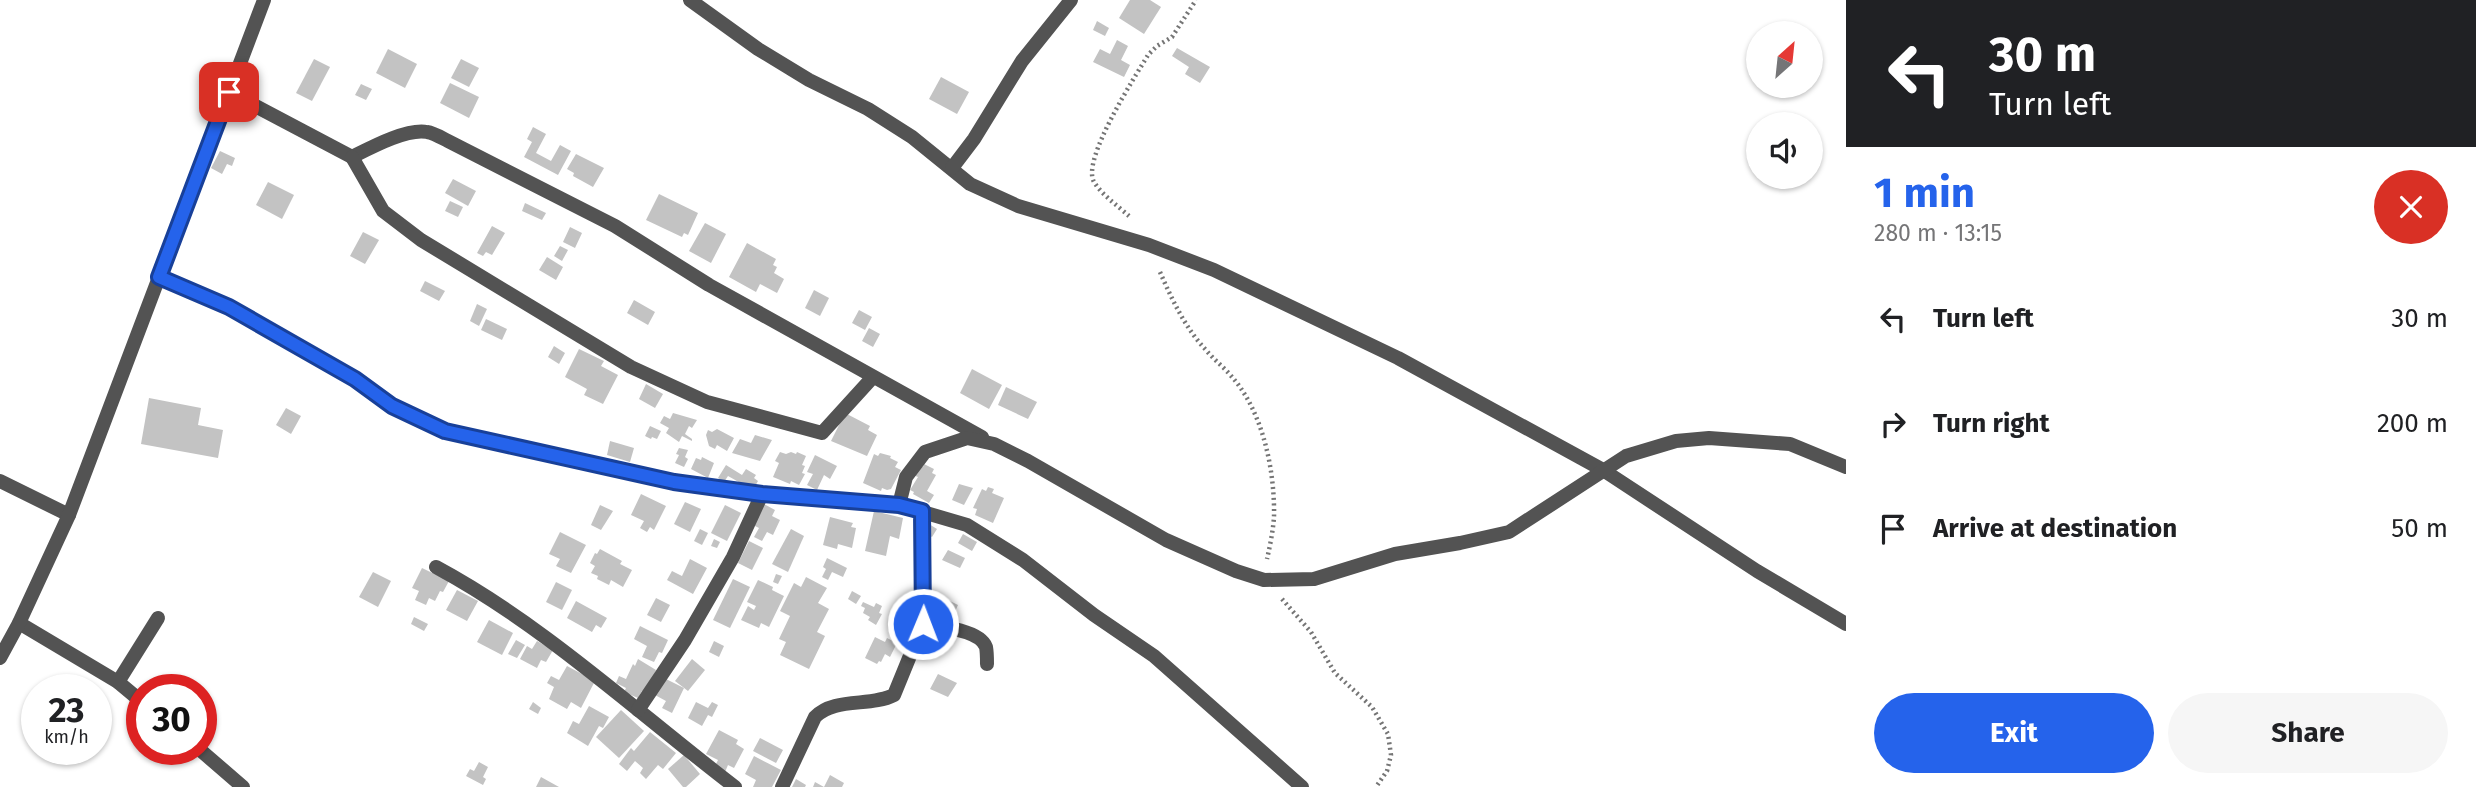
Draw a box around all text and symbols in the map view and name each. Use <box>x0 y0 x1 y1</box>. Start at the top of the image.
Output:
north arrow <box>1746 21 1824 98</box>
map controls <box>1746 21 1823 189</box>
text: 30 m <box>1989 25 2096 84</box>
icon: left <box>1874 28 1965 119</box>
pin <box>199 62 259 122</box>
icon: arrive <box>210 73 248 111</box>
text: Turn left <box>1989 85 2111 123</box>
button: sound <box>1746 112 1823 189</box>
text: 1 min <box>1874 168 1975 218</box>
button: close <box>2374 170 2448 244</box>
text: 280 m · 13:15 <box>1874 219 2002 247</box>
icon: left <box>1874 300 1912 338</box>
text: Turn left <box>1933 303 2034 334</box>
text: 30 m <box>2391 303 2448 334</box>
icon: right <box>1874 405 1912 443</box>
text: Turn right <box>1933 408 2050 439</box>
text: 200 m <box>2377 408 2448 439</box>
icon: arrive <box>1874 510 1912 548</box>
text: Arrive at destination <box>1933 513 2177 544</box>
text: 50 m <box>2391 513 2448 544</box>
position arrow <box>886 587 960 661</box>
speed limit sign: 30 <box>126 674 217 765</box>
text: 23 <box>48 689 85 731</box>
button: Exit <box>1874 693 2154 773</box>
button: Share <box>2168 693 2448 773</box>
text: km/h <box>44 726 89 748</box>

